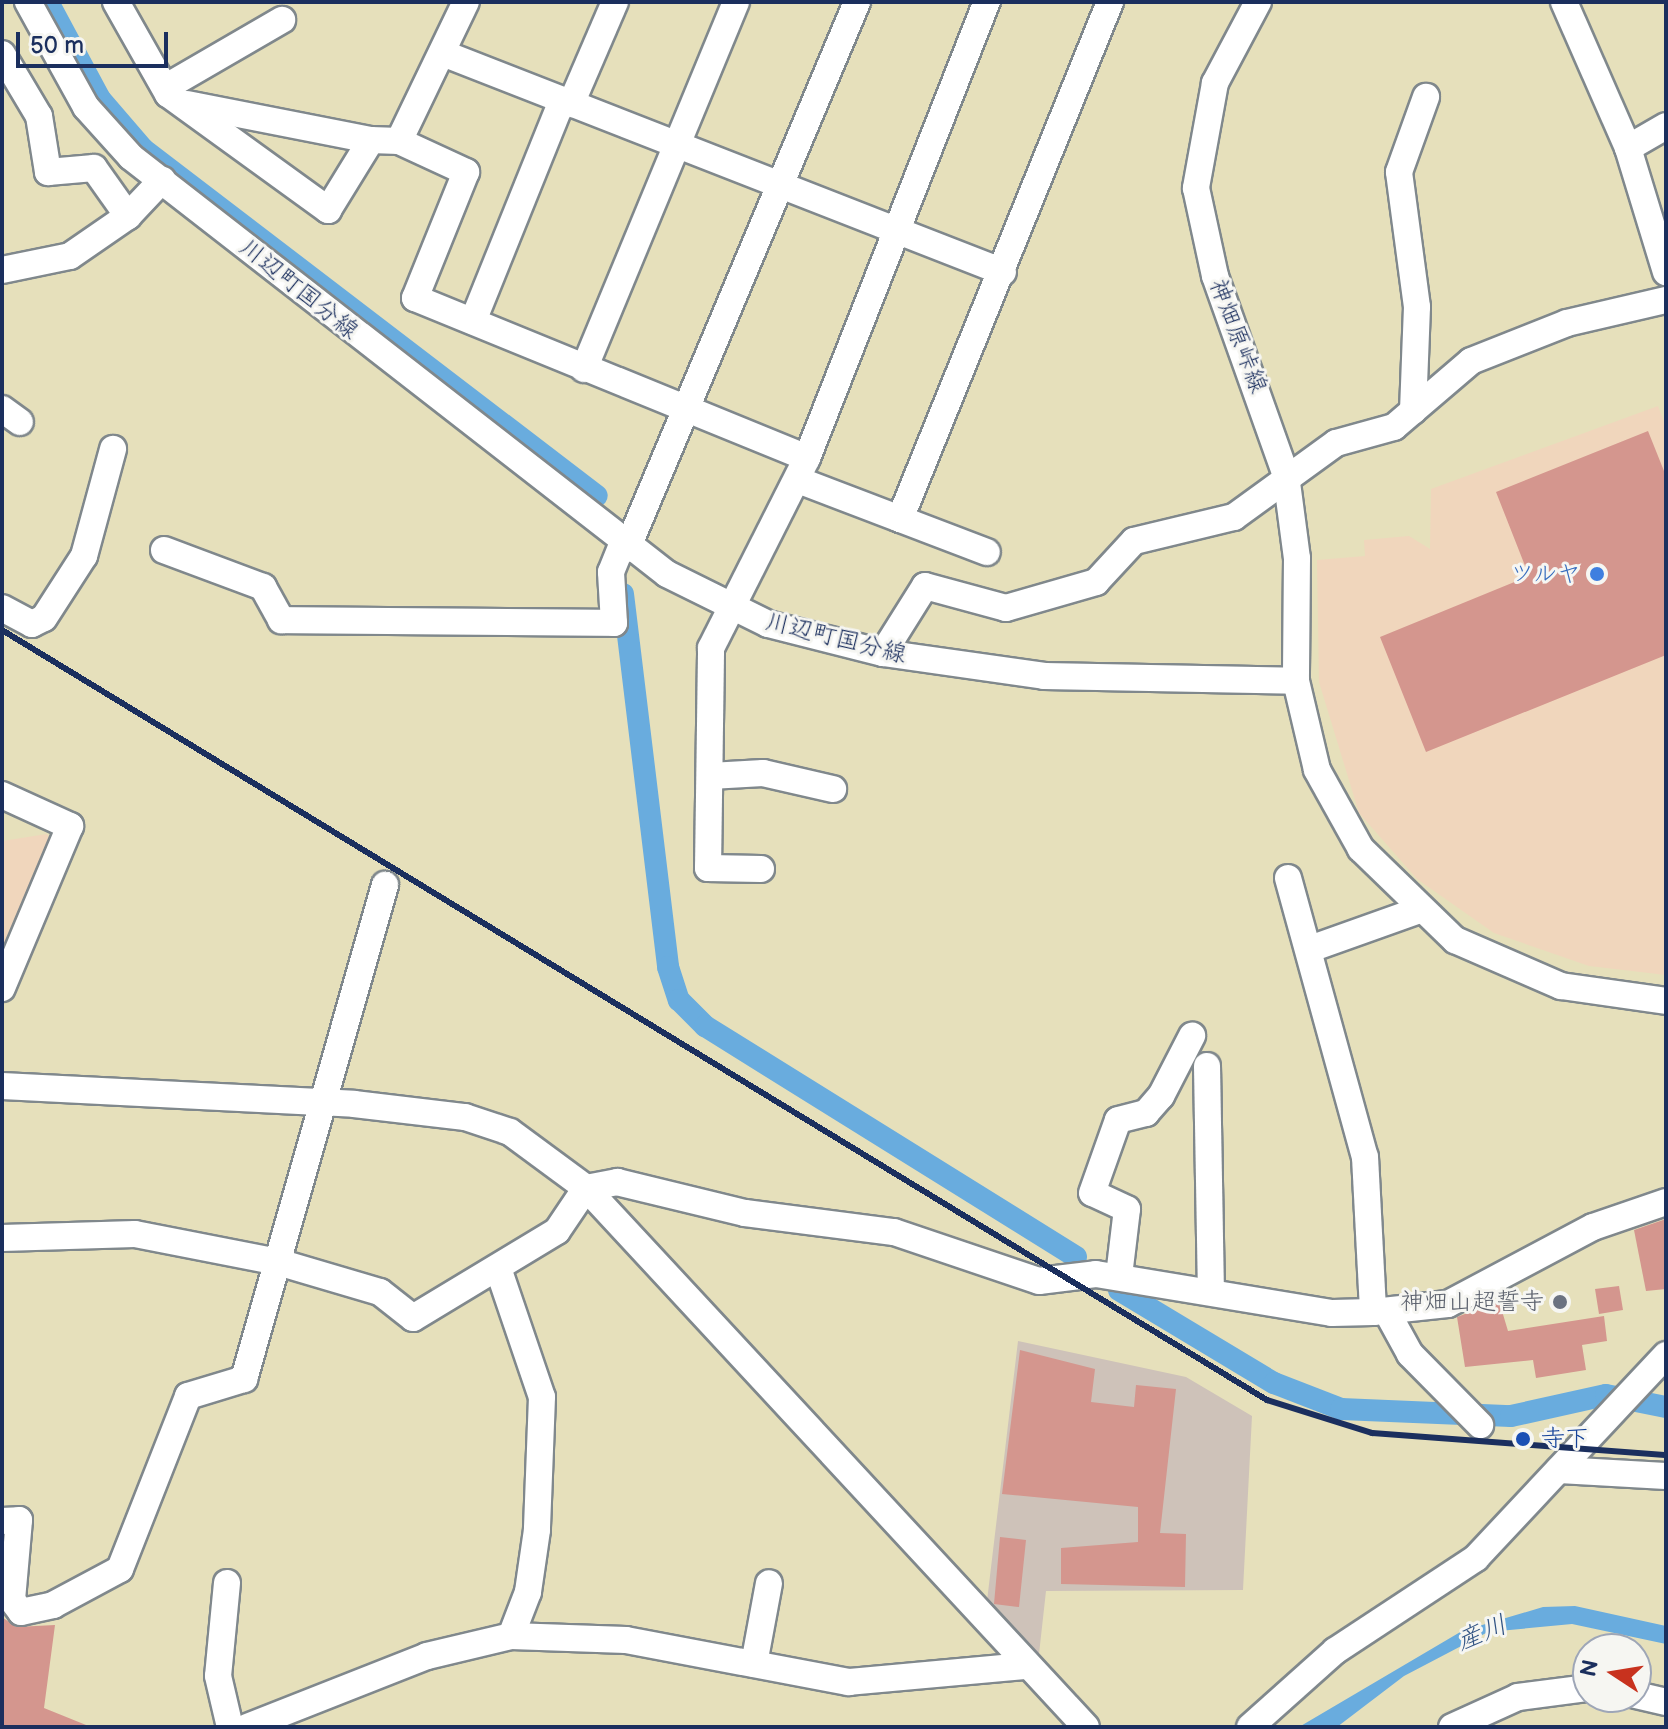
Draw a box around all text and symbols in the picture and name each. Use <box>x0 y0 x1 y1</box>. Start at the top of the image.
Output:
scale bar <box>20 16 172 66</box>
text: 50 m <box>30 31 84 60</box>
street label: 川辺町国分線 <box>234 232 364 346</box>
street label: 神畑原峠線 <box>1203 275 1273 397</box>
place label: ツルヤ <box>1509 560 1581 588</box>
marker: ツルヤ <box>1588 565 1606 583</box>
street label: 川辺町国分線 <box>763 607 909 669</box>
place label: 神畑山超誓寺 <box>1400 1288 1544 1316</box>
marker: 神畑山超誓寺 <box>1551 1293 1569 1311</box>
place label: 寺下 <box>1541 1425 1589 1453</box>
marker: 寺下 <box>1512 1428 1534 1450</box>
water label: 産川 <box>1452 1610 1512 1658</box>
north arrow <box>1572 1633 1652 1713</box>
text: N <box>1575 1657 1605 1679</box>

